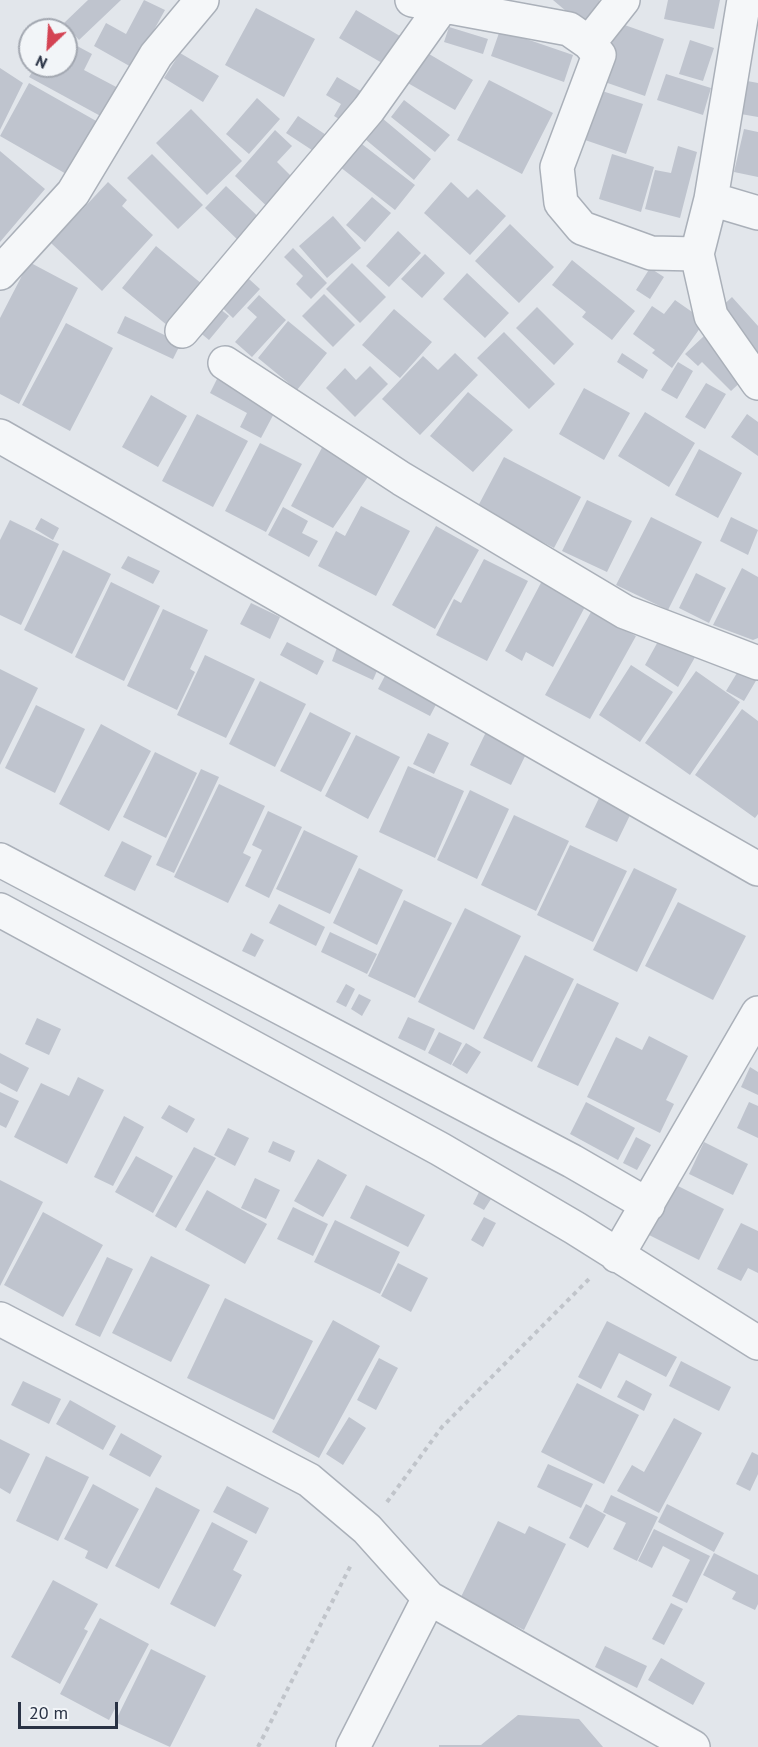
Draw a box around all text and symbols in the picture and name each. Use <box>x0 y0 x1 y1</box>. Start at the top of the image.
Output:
north arrow <box>18 18 78 78</box>
text: N <box>32 51 50 74</box>
scale bar <box>21 1690 122 1728</box>
text: 20 m <box>29 1701 68 1724</box>

